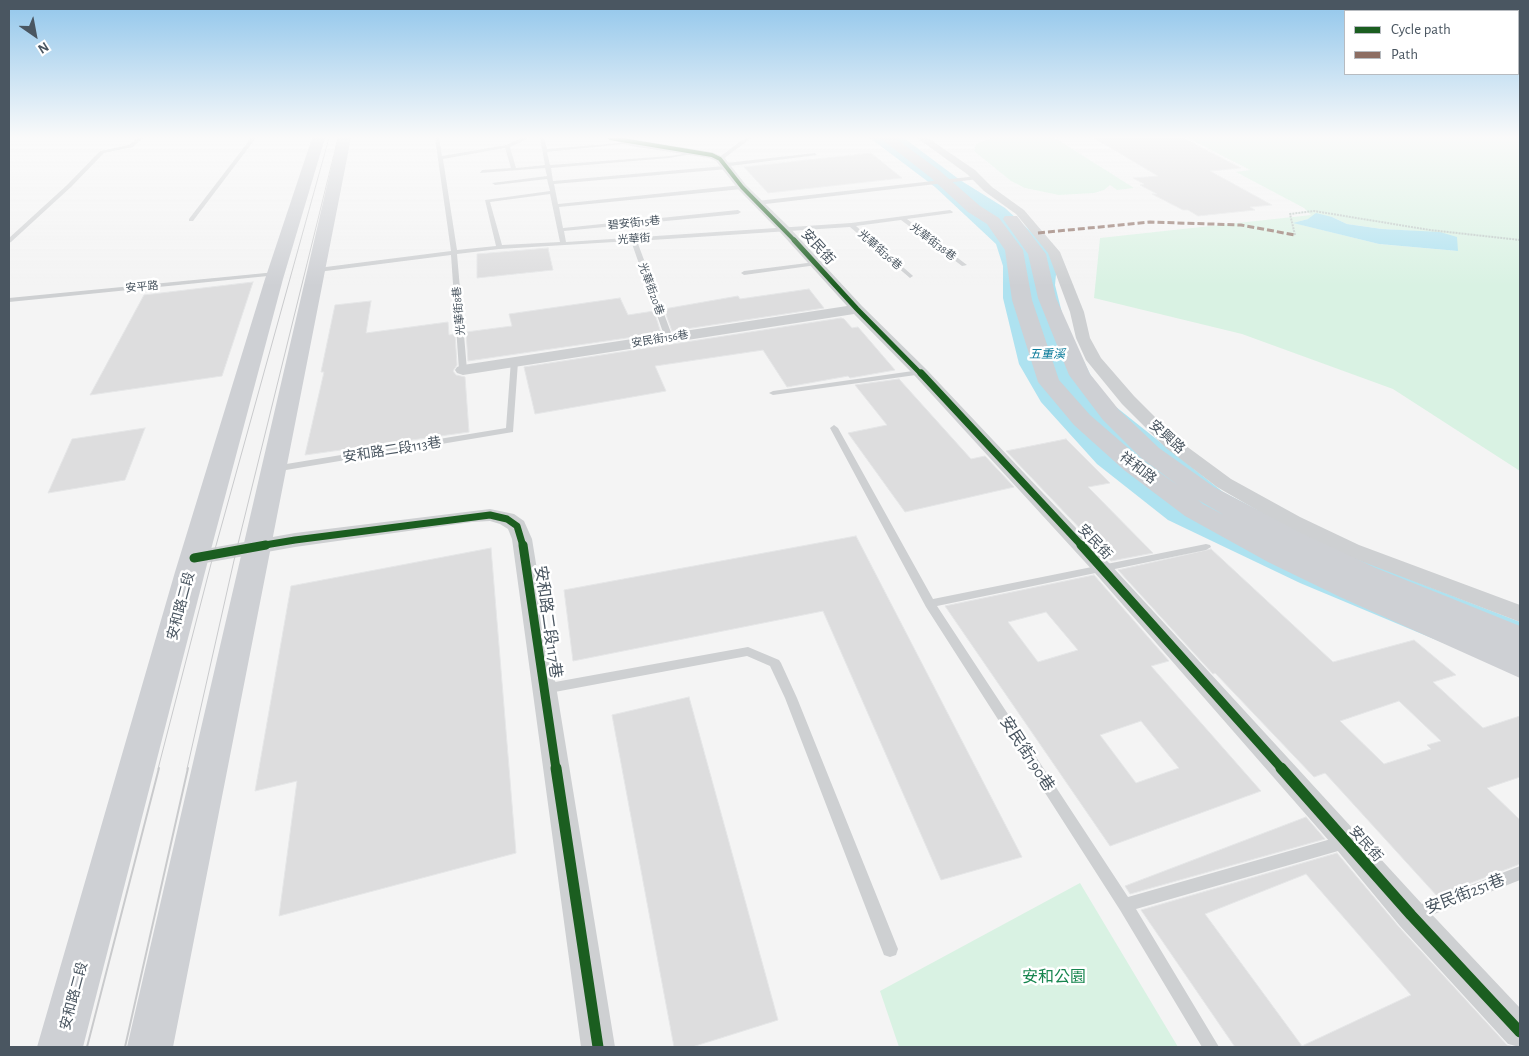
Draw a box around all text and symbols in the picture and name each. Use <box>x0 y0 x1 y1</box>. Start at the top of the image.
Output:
north arrow <box>10 10 60 60</box>
legend <box>1344 10 1519 75</box>
text: Cycle path <box>1391 22 1451 37</box>
text: N <box>35 39 51 56</box>
text: Path <box>1391 47 1418 62</box>
street label: 碧安街15巷 <box>607 214 661 232</box>
street label: 光華街38巷 <box>908 221 958 263</box>
street label: 安民街 <box>798 226 838 268</box>
street label: 光華街36巷 <box>855 227 905 273</box>
street label: 光華街 <box>617 231 651 247</box>
street label: 光華街20巷 <box>635 261 667 317</box>
street label: 安平路 <box>125 279 159 295</box>
street label: 光華街8巷 <box>450 286 468 336</box>
street label: 安民街156巷 <box>631 328 689 350</box>
water label: 五重溪 <box>1029 347 1065 361</box>
street label: 安興路 <box>1146 417 1188 457</box>
street label: 安和路二段113巷 <box>342 434 442 466</box>
street label: 祥和路 <box>1116 448 1160 488</box>
street label: 安民街 <box>1075 521 1115 563</box>
street label: 安和路二段117巷 <box>531 564 565 680</box>
street label: 安和路二段 <box>164 570 198 642</box>
street label: 安民街190巷 <box>996 713 1058 795</box>
street label: 安民街 <box>1346 823 1386 865</box>
street label: 安民街251巷 <box>1423 870 1507 918</box>
street label: 安和路二段 <box>57 960 91 1032</box>
park label: 安和公園 <box>1022 967 1086 987</box>

